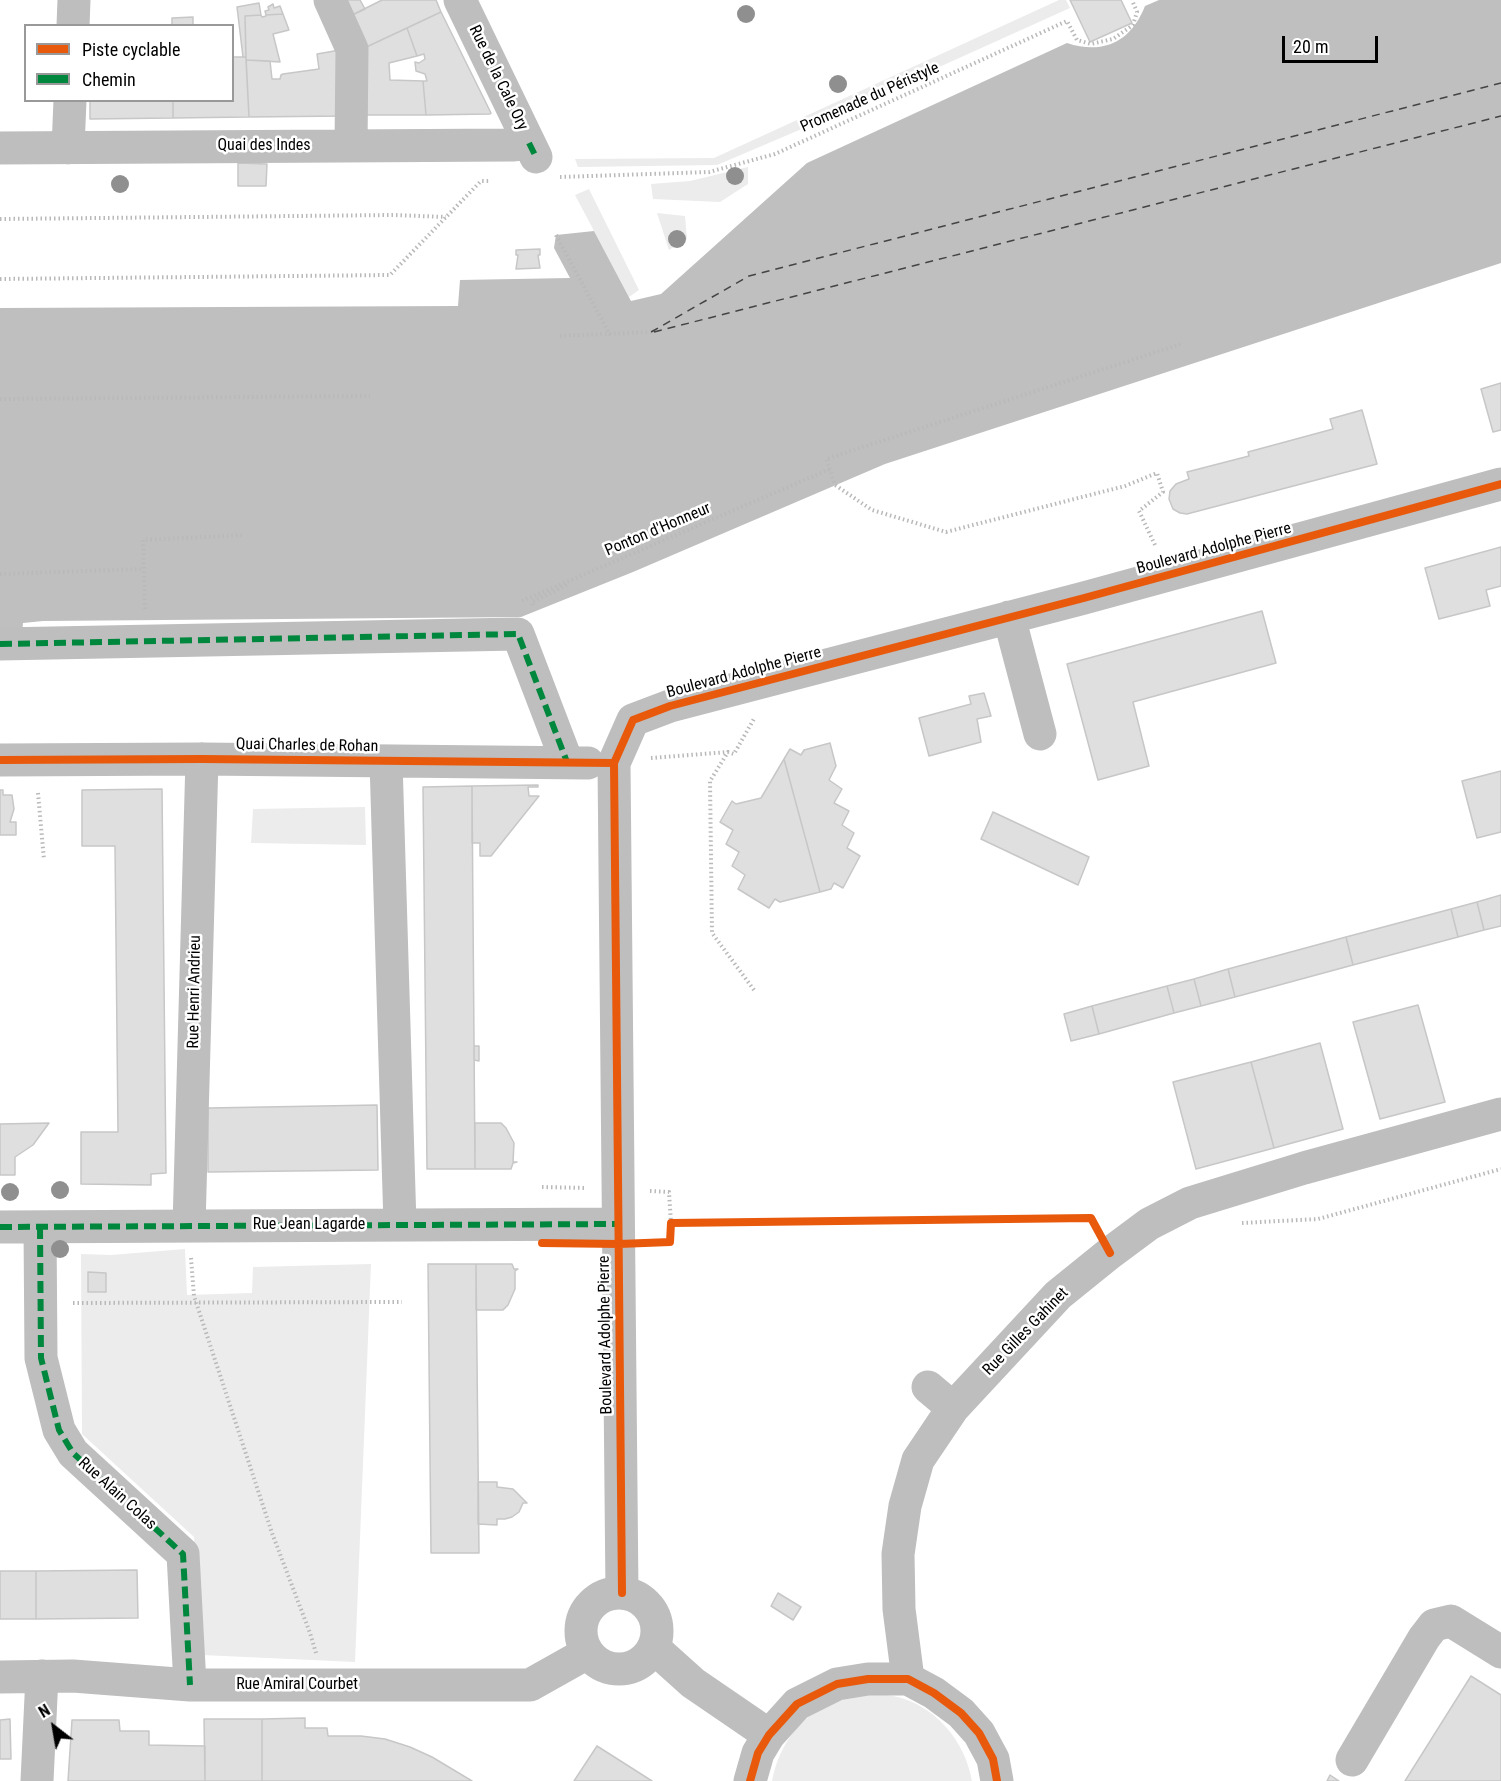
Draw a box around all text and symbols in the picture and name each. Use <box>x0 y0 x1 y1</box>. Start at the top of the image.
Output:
street label: Rue de la Cale Ory <box>464 22 532 134</box>
legend <box>24 24 234 102</box>
scale bar <box>1285 24 1381 62</box>
text: 20 m <box>1293 36 1328 57</box>
text: Piste cyclable <box>82 39 180 60</box>
street label: Promenade du Péristyle <box>798 59 942 137</box>
text: Chemin <box>82 69 136 90</box>
street label: Quai des Indes <box>217 136 311 156</box>
street label: Ponton d'Honneur <box>602 499 714 561</box>
street label: Boulevard Adolphe Pierre <box>1135 519 1293 579</box>
street label: Boulevard Adolphe Pierre <box>665 643 823 703</box>
street label: Quai Charles de Rohan <box>236 735 378 757</box>
street label: Rue Henri Andrieu <box>184 935 206 1049</box>
street label: Rue Jean Lagarde <box>253 1215 365 1235</box>
street label: Boulevard Adolphe Pierre <box>595 1255 617 1415</box>
street label: Rue Gilles Gahinet <box>979 1284 1073 1380</box>
street label: Rue Alain Colas <box>74 1454 160 1534</box>
street label: Rue Amiral Courbet <box>236 1675 358 1695</box>
north arrow <box>24 1697 84 1757</box>
text: N <box>35 1700 54 1722</box>

